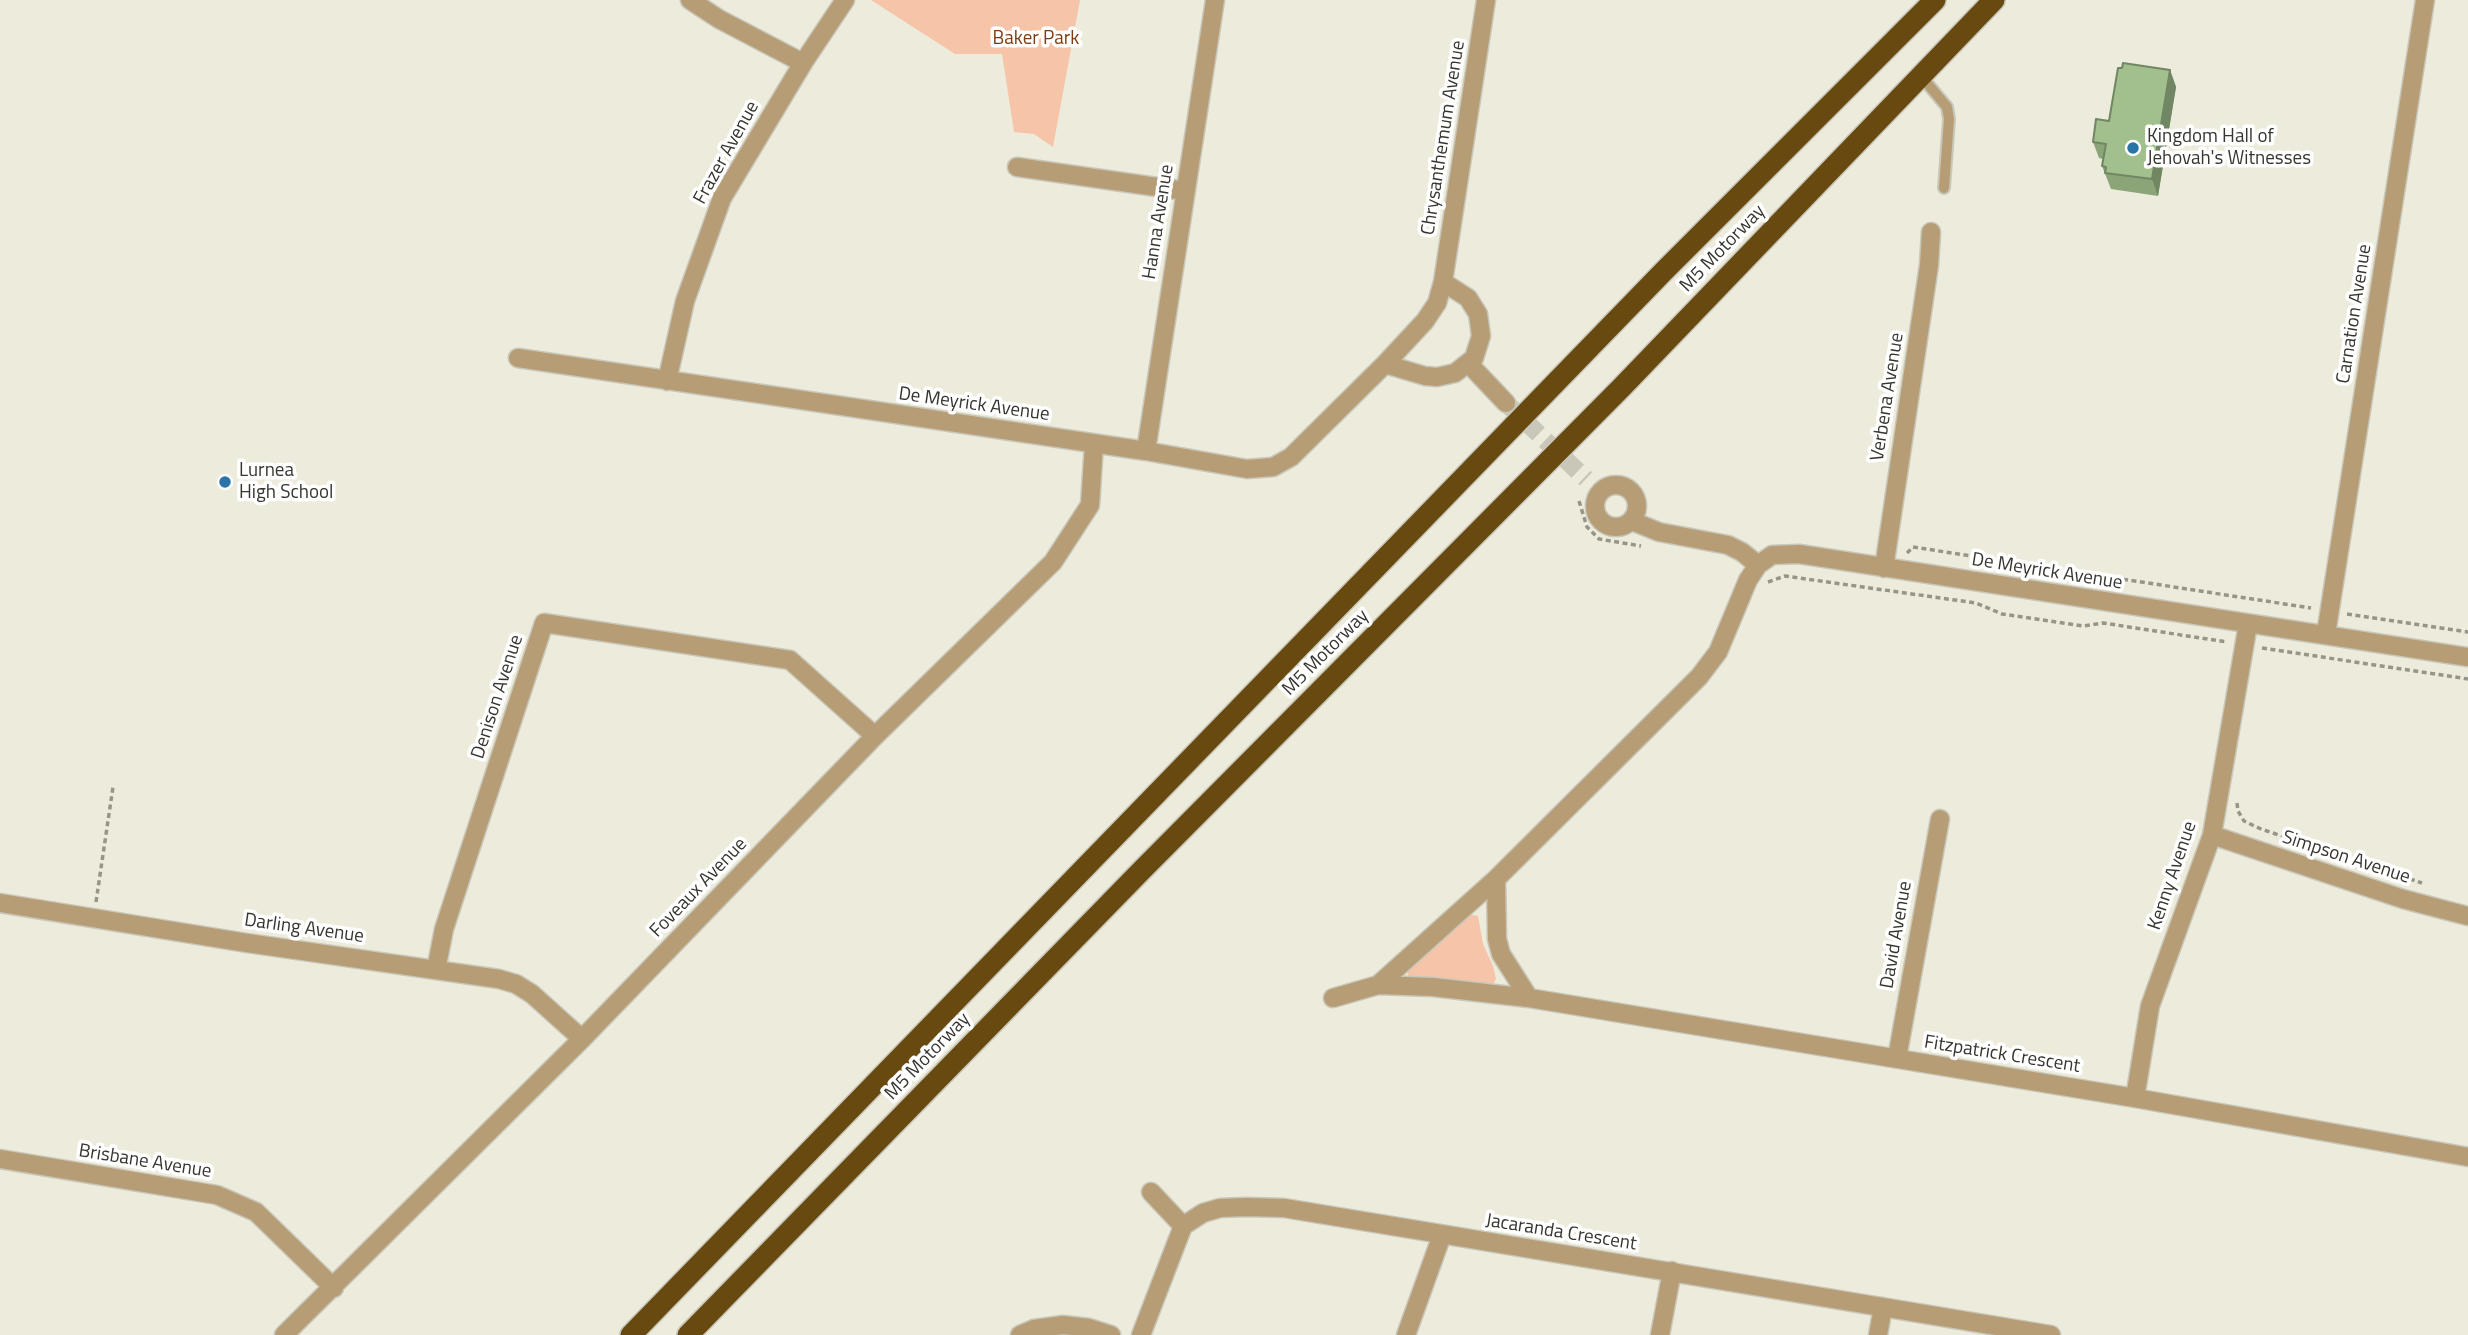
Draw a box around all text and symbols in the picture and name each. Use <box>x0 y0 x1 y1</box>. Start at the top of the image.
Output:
park label: Baker Park <box>993 28 1079 50</box>
street label: Chrysanthemum Avenue <box>1417 39 1471 237</box>
street label: Frazer Avenue <box>689 98 765 208</box>
place label: Kingdom Hall of Jehovah's Witnesses <box>2147 126 2311 170</box>
marker: Kingdom Hall of Jehovah's Witnesses <box>2125 140 2141 156</box>
street label: Hanna Avenue <box>1139 163 1179 281</box>
street label: M5 Motorway <box>1676 200 1770 298</box>
street label: Carnation Avenue <box>2333 243 2377 385</box>
street label: Verbena Avenue <box>1867 331 1909 463</box>
street label: De Meyrick Avenue <box>897 383 1051 427</box>
place label: Lurnea High School <box>239 460 333 504</box>
marker: Lurnea High School <box>217 474 233 490</box>
street label: De Meyrick Avenue <box>1970 549 2124 595</box>
street label: M5 Motorway <box>1278 605 1374 701</box>
street label: Denison Avenue <box>467 632 529 762</box>
street label: Kenny Avenue <box>2144 819 2202 933</box>
street label: Simpson Avenue <box>2279 827 2413 889</box>
street label: Foveaux Avenue <box>646 833 752 943</box>
street label: David Avenue <box>1876 880 1918 990</box>
street label: Darling Avenue <box>243 909 365 949</box>
street label: M5 Motorway <box>881 1008 975 1106</box>
street label: Fitzpatrick Crescent <box>1922 1031 2082 1079</box>
street label: Brisbane Avenue <box>77 1140 213 1184</box>
street label: Jacaranda Crescent <box>1484 1210 1638 1256</box>

